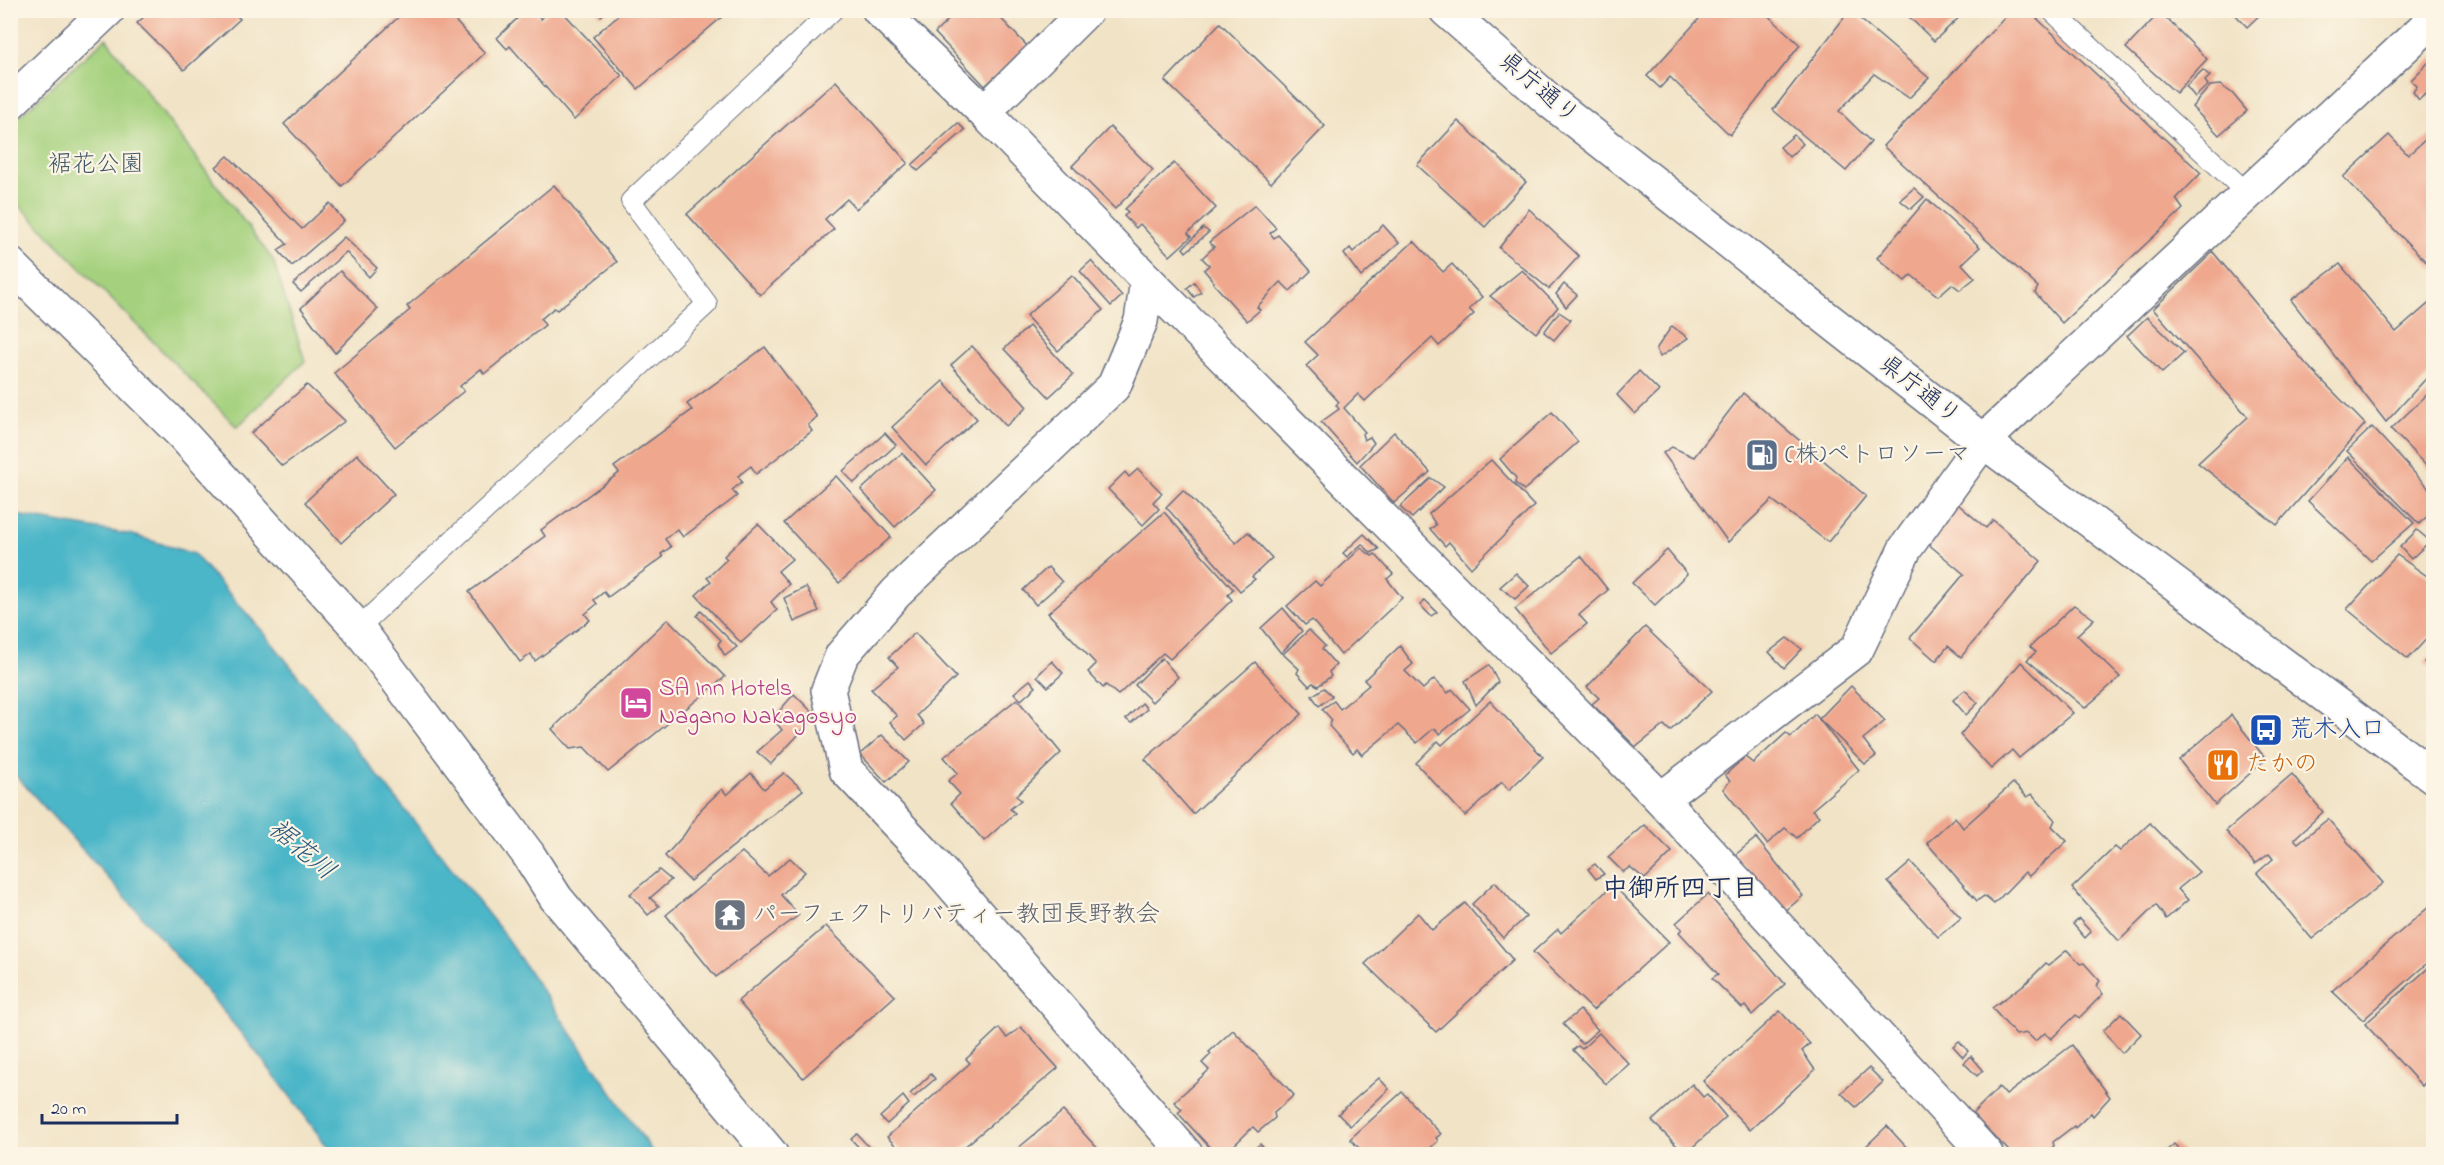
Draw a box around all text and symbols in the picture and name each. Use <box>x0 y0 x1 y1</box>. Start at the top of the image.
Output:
street label: 県庁通り <box>1490 45 1586 133</box>
park label: 裾花公園 <box>48 148 144 183</box>
street label: 県庁通り <box>1870 348 1968 434</box>
fuel station icon: (株)ペトロソーマ <box>1744 437 1780 473</box>
place label: (株)ペトロソーマ <box>1785 438 1971 473</box>
place label: SA Inn Hotels Nagano Nakagosyo <box>659 672 857 736</box>
hotel icon: SA Inn Hotels Nagano Nakagosyo <box>618 685 654 721</box>
bus stop icon: 荒木入口 <box>2248 712 2284 748</box>
place label: 荒木入口 <box>2289 713 2385 748</box>
restaurant icon: たかの <box>2205 747 2241 783</box>
place label: たかの <box>2246 748 2318 783</box>
water label: 裾花川 <box>259 811 343 891</box>
district label: 中御所四丁目 <box>1602 871 1758 909</box>
temple icon: パーフェクトリバティー教団長野教会 <box>712 897 748 933</box>
place label: パーフェクトリバティー教団長野教会 <box>753 898 1160 933</box>
scale bar <box>42 1087 177 1125</box>
text: 20 m <box>51 1097 86 1123</box>

